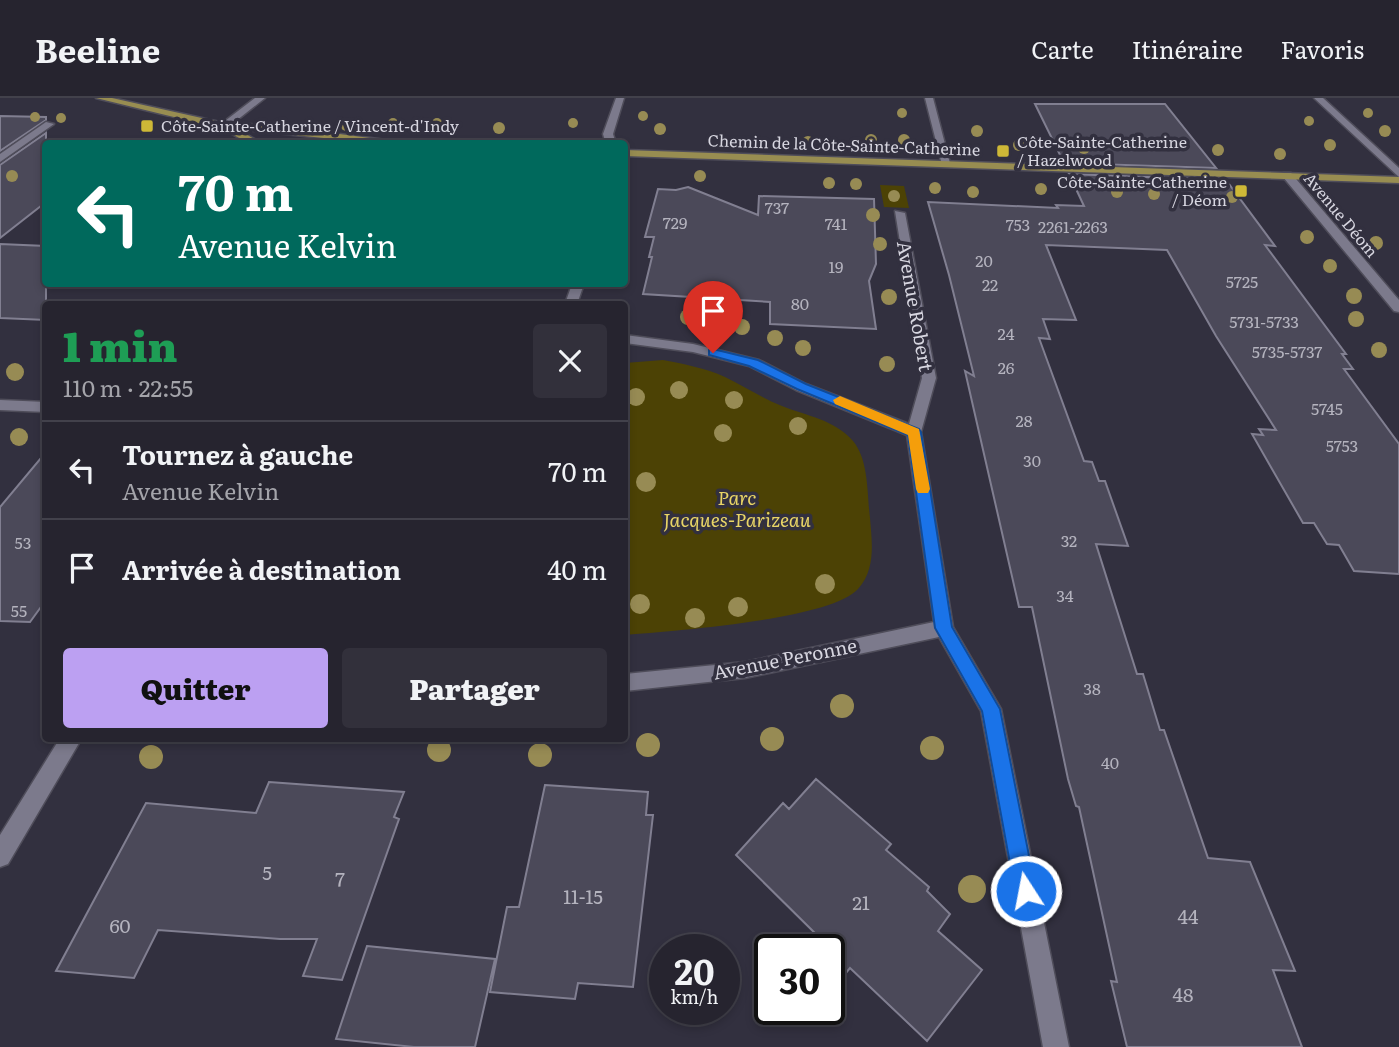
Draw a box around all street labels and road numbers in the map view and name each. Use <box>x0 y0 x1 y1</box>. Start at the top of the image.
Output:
street label: Chemin de la Côte-Sainte-Catherine <box>707 127 981 161</box>
street label: Avenue Déom <box>1299 167 1385 263</box>
street label: Avenue Robert <box>891 238 941 374</box>
street label: Avenue Peronne <box>710 630 859 686</box>

